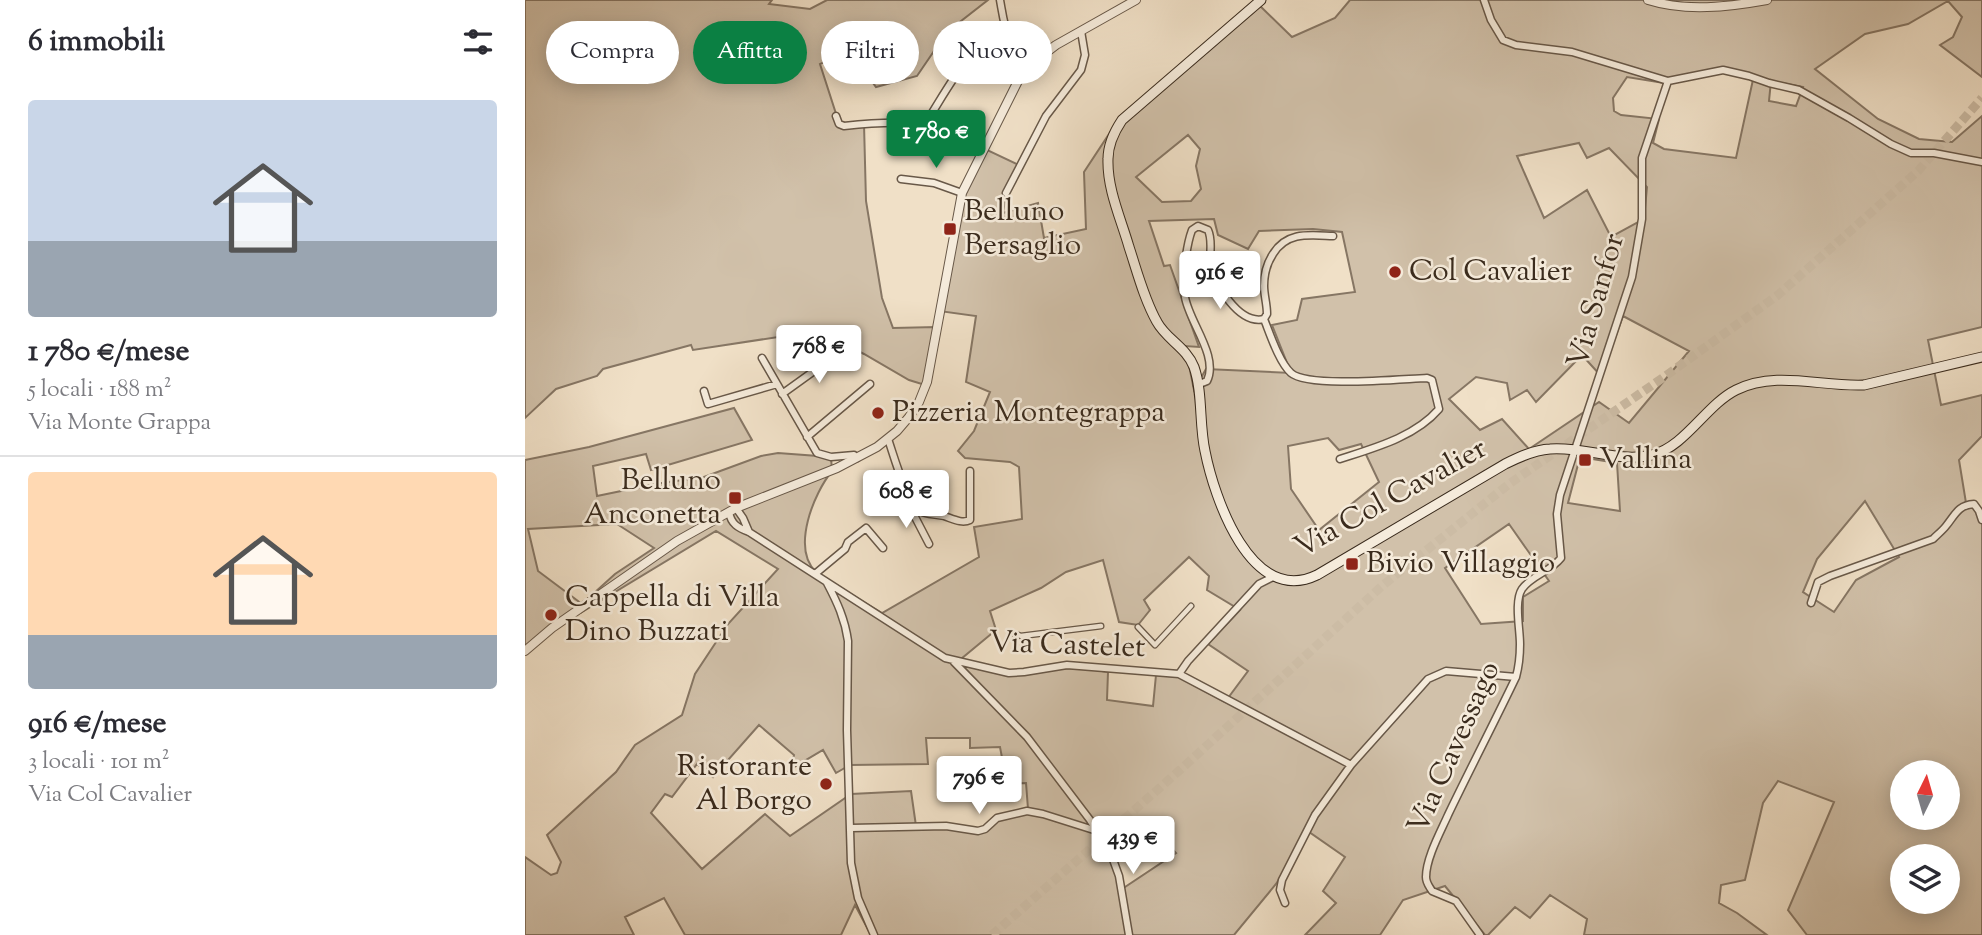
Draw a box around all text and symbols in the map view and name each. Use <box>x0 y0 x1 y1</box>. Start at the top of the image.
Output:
text: 6 immobili <box>28 21 165 64</box>
chip: Compra <box>546 21 679 84</box>
chip: Affitta <box>693 21 807 84</box>
chip: Filtri <box>821 21 919 84</box>
chip: Nuovo <box>933 21 1052 84</box>
icon: filters <box>459 23 497 61</box>
pin: 1 780 € <box>871 110 1001 170</box>
text: 1 780 € <box>903 116 969 149</box>
icon: home <box>200 145 326 271</box>
place label: Belluno Bersaglio <box>964 191 1081 268</box>
marker: Belluno Bersaglio <box>942 221 958 237</box>
street label: Via Sanfor <box>1557 229 1637 373</box>
place label: Col Cavalier <box>1409 251 1572 294</box>
pin: 916 € <box>1171 252 1269 311</box>
text: 916 € <box>1195 257 1245 290</box>
marker: Col Cavalier <box>1387 264 1403 280</box>
pin: 768 € <box>770 326 868 385</box>
text: 1 780 €/mese <box>28 331 189 374</box>
text: 768 € <box>792 331 846 364</box>
text: 5 locali · 188 m² <box>28 374 172 407</box>
place label: Pizzeria Montegrappa <box>892 392 1165 435</box>
marker: Pizzeria Montegrappa <box>870 405 886 421</box>
text: Via Monte Grappa <box>28 407 211 440</box>
street label: Via Col Cavalier <box>1287 428 1495 570</box>
place label: Vallina <box>1599 439 1692 482</box>
marker: Vallina <box>1577 452 1593 468</box>
place label: Belluno Anconetta <box>584 460 721 537</box>
pin: 608 € <box>857 470 955 530</box>
text: 608 € <box>879 476 933 509</box>
marker: Belluno Anconetta <box>727 490 743 506</box>
icon: home <box>200 517 326 643</box>
place label: Bivio Villaggio <box>1366 543 1555 586</box>
marker: Bivio Villaggio <box>1344 556 1360 572</box>
place label: Cappella di Villa Dino Buzzati <box>565 577 780 654</box>
marker: Cappella di Villa Dino Buzzati <box>543 607 559 623</box>
street label: Via Castelet <box>988 622 1146 670</box>
street label: Via Cavessago <box>1398 655 1512 841</box>
text: 916 €/mese <box>28 703 167 746</box>
text: 3 locali · 101 m² <box>28 746 170 779</box>
place label: Ristorante Al Borgo <box>677 746 812 823</box>
pin: 796 € <box>930 756 1028 816</box>
north arrow <box>1890 760 1960 830</box>
map controls <box>1890 760 1960 914</box>
text: 796 € <box>953 762 1005 795</box>
marker: Ristorante Al Borgo <box>818 776 834 792</box>
text: Via Col Cavalier <box>28 779 192 812</box>
pin: 439 € <box>1084 816 1182 876</box>
text: 439 € <box>1108 822 1158 855</box>
button: layers <box>1890 844 1960 914</box>

